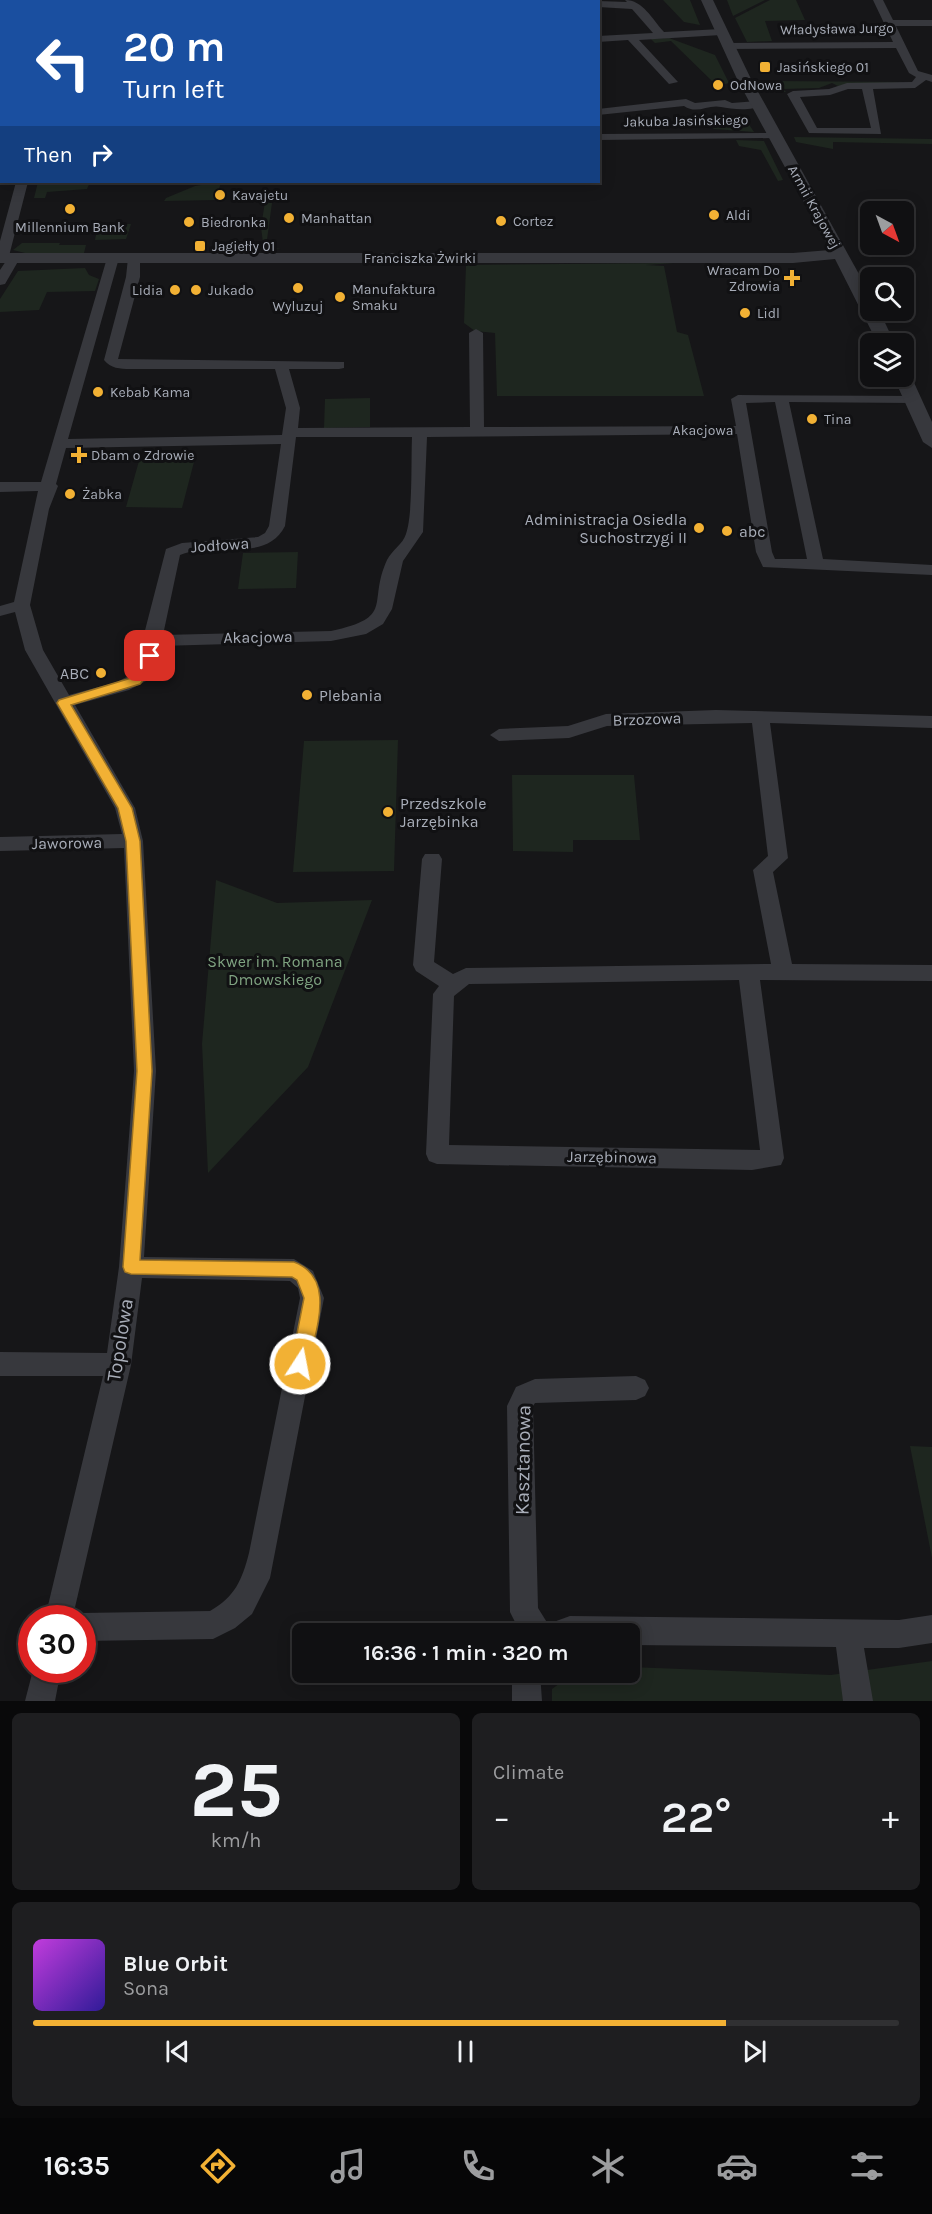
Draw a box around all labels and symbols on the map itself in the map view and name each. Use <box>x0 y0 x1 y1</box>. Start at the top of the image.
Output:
street label: Władysława Jurgo <box>780 20 894 38</box>
place label: Jasińskiego 01 <box>777 59 869 76</box>
marker: Jasińskiego 01 <box>758 60 772 74</box>
place label: OdNowa <box>730 77 782 94</box>
marker: OdNowa <box>711 78 725 92</box>
street label: Jakuba Jasińskiego <box>624 111 748 131</box>
street label: Armii Krajowej <box>784 162 844 252</box>
place label: Kavajetu <box>232 187 288 204</box>
marker: Kavajetu <box>213 188 227 202</box>
north arrow <box>860 201 914 255</box>
marker: Millennium Bank <box>63 202 77 216</box>
place label: Aldi <box>726 207 750 224</box>
marker: Aldi <box>707 208 721 222</box>
place label: Manhattan <box>301 210 372 227</box>
marker: Manhattan <box>282 211 296 225</box>
place label: Cortez <box>513 213 553 230</box>
place label: Biedronka <box>201 214 266 231</box>
marker: Cortez <box>494 214 508 228</box>
marker: Biedronka <box>182 215 196 229</box>
place label: Millennium Bank <box>15 219 125 236</box>
place label: Jagiełły 01 <box>212 238 275 255</box>
marker: Jagiełły 01 <box>193 239 207 253</box>
street label: Franciszka Żwirki <box>364 250 476 267</box>
place label: Wracam Do Zdrowia <box>707 262 780 295</box>
marker: Wracam Do Zdrowia <box>785 271 799 285</box>
marker: Wyluzuj <box>291 281 305 295</box>
place label: Manufaktura Smaku <box>352 281 435 314</box>
place label: Lidia <box>132 282 163 299</box>
place label: Jukado <box>208 282 254 299</box>
marker: Lidia <box>168 283 182 297</box>
marker: Jukado <box>189 283 203 297</box>
marker: Manufaktura Smaku <box>333 290 347 304</box>
place label: Wyluzuj <box>273 298 323 315</box>
place label: Lidl <box>757 305 780 322</box>
marker: Lidl <box>738 306 752 320</box>
place label: Kebab Kama <box>110 384 190 401</box>
marker: Kebab Kama <box>91 385 105 399</box>
place label: Tina <box>824 411 851 428</box>
marker: Tina <box>805 412 819 426</box>
street label: Akacjowa <box>673 422 733 439</box>
place label: Dbam o Zdrowie <box>91 447 194 464</box>
marker: Dbam o Zdrowie <box>72 448 86 462</box>
place label: Żabka <box>82 486 122 503</box>
marker: Żabka <box>63 487 77 501</box>
place label: Administracja Osiedla Suchostrzygi II <box>525 510 687 547</box>
marker: Administracja Osiedla Suchostrzygi II <box>692 521 706 535</box>
place label: abc <box>739 522 766 541</box>
marker: abc <box>720 524 734 538</box>
street label: Jodłowa <box>190 533 250 557</box>
street label: Akacjowa <box>223 627 293 647</box>
pin <box>124 630 175 681</box>
place label: ABC <box>60 664 89 683</box>
marker: ABC <box>94 666 108 680</box>
place label: Plebania <box>319 686 382 705</box>
marker: Plebania <box>300 688 314 702</box>
street label: Brzozowa <box>612 708 682 730</box>
place label: Przedszkole Jarzębinka <box>400 794 486 831</box>
marker: Przedszkole Jarzębinka <box>381 805 395 819</box>
street label: Jaworowa <box>32 833 102 853</box>
park label: Skwer im. Romana Dmowskiego <box>207 952 343 989</box>
street label: Jarzębinowa <box>567 1147 657 1167</box>
street label: Topolowa <box>102 1297 138 1383</box>
position arrow <box>268 1332 332 1396</box>
street label: Kasztanowa <box>511 1405 535 1515</box>
speed limit sign: 30 <box>18 1605 96 1683</box>

